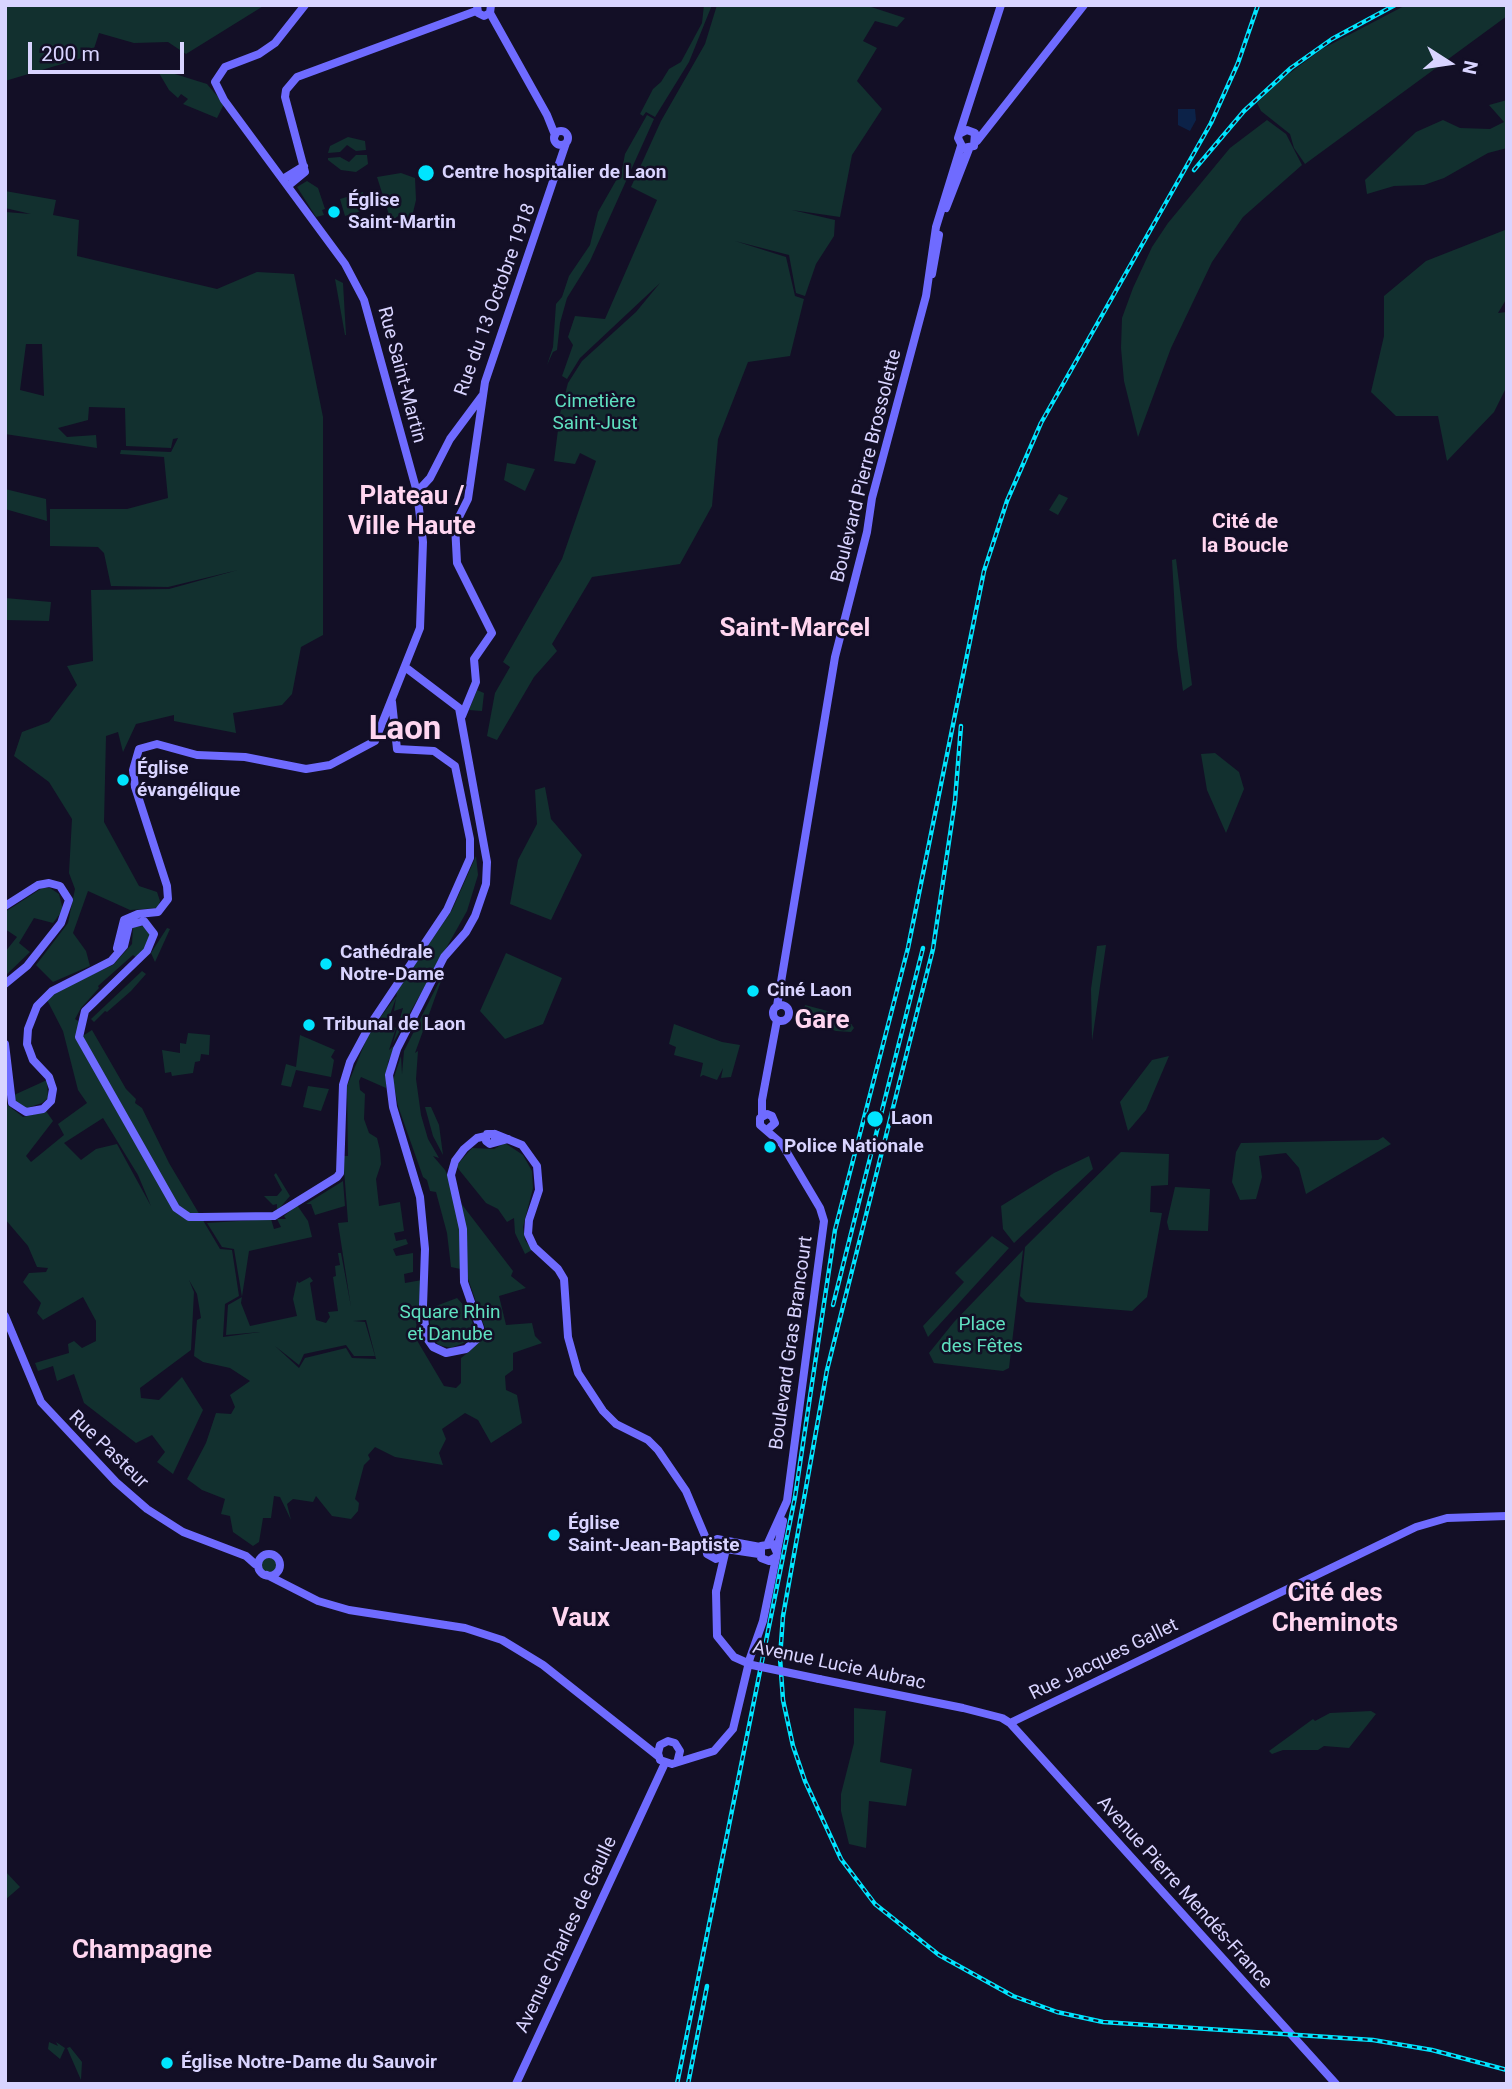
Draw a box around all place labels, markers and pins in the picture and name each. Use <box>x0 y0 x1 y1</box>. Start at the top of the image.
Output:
place label: Centre hospitalier de Laon <box>442 162 666 184</box>
marker: Centre hospitalier de Laon <box>416 163 436 183</box>
place label: Église Saint-Martin <box>348 190 456 234</box>
marker: Église Saint-Martin <box>326 204 342 220</box>
place label: Église évangélique <box>137 758 240 802</box>
marker: Église évangélique <box>115 772 131 788</box>
place label: Cathédrale Notre-Dame <box>340 942 444 986</box>
marker: Cathédrale Notre-Dame <box>318 956 334 972</box>
place label: Ciné Laon <box>767 980 852 1002</box>
marker: Ciné Laon <box>745 983 761 999</box>
place label: Tribunal de Laon <box>323 1014 466 1036</box>
marker: Tribunal de Laon <box>301 1017 317 1033</box>
place label: Laon <box>891 1108 933 1130</box>
marker: Laon <box>865 1109 885 1129</box>
place label: Police Nationale <box>784 1136 924 1158</box>
marker: Police Nationale <box>762 1139 778 1155</box>
place label: Église Saint-Jean-Baptiste <box>568 1513 740 1557</box>
marker: Église Saint-Jean-Baptiste <box>546 1527 562 1543</box>
place label: Église Notre-Dame du Sauvoir <box>181 2052 437 2074</box>
marker: Église Notre-Dame du Sauvoir <box>159 2055 175 2071</box>

